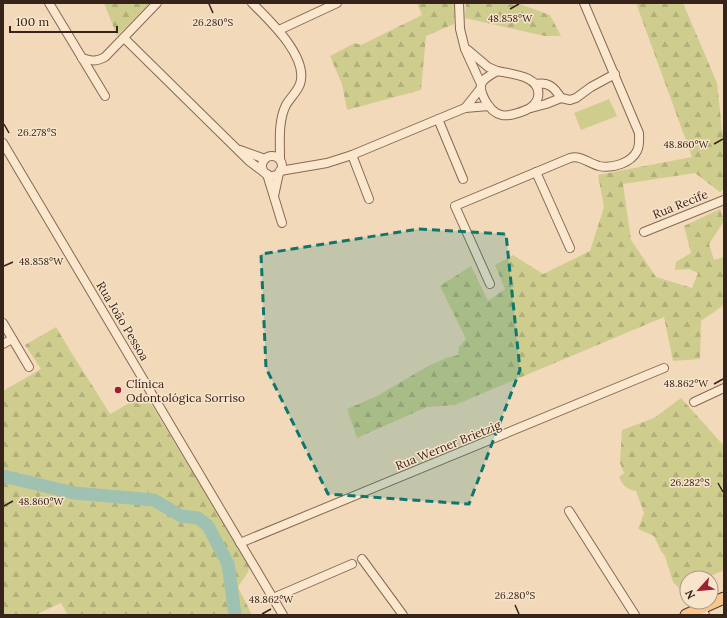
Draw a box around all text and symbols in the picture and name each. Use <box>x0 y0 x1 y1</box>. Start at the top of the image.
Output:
scale bar <box>10 8 117 34</box>
text: 48.858°W <box>488 12 533 25</box>
text: 100 m <box>16 14 49 29</box>
text: 26.280°S <box>193 16 234 29</box>
text: 26.278°S <box>18 126 57 139</box>
text: 48.860°W <box>663 138 710 151</box>
street label: Rua Recife <box>650 186 710 222</box>
text: 48.858°W <box>19 255 64 268</box>
street label: Rua João Pessoa <box>93 279 153 363</box>
place label: Clínica Odontológica Sorriso <box>126 376 245 405</box>
text: 48.862°W <box>664 377 709 390</box>
marker: Clínica Odontológica Sorriso <box>113 385 123 395</box>
street label: Rua Werner Brietzig <box>393 417 503 473</box>
text: 26.282°S <box>670 476 710 489</box>
text: 48.860°W <box>18 495 65 508</box>
north arrow <box>679 570 719 610</box>
text: N <box>682 587 698 602</box>
text: 26.280°S <box>495 589 536 602</box>
text: 48.862°W <box>249 593 294 606</box>

